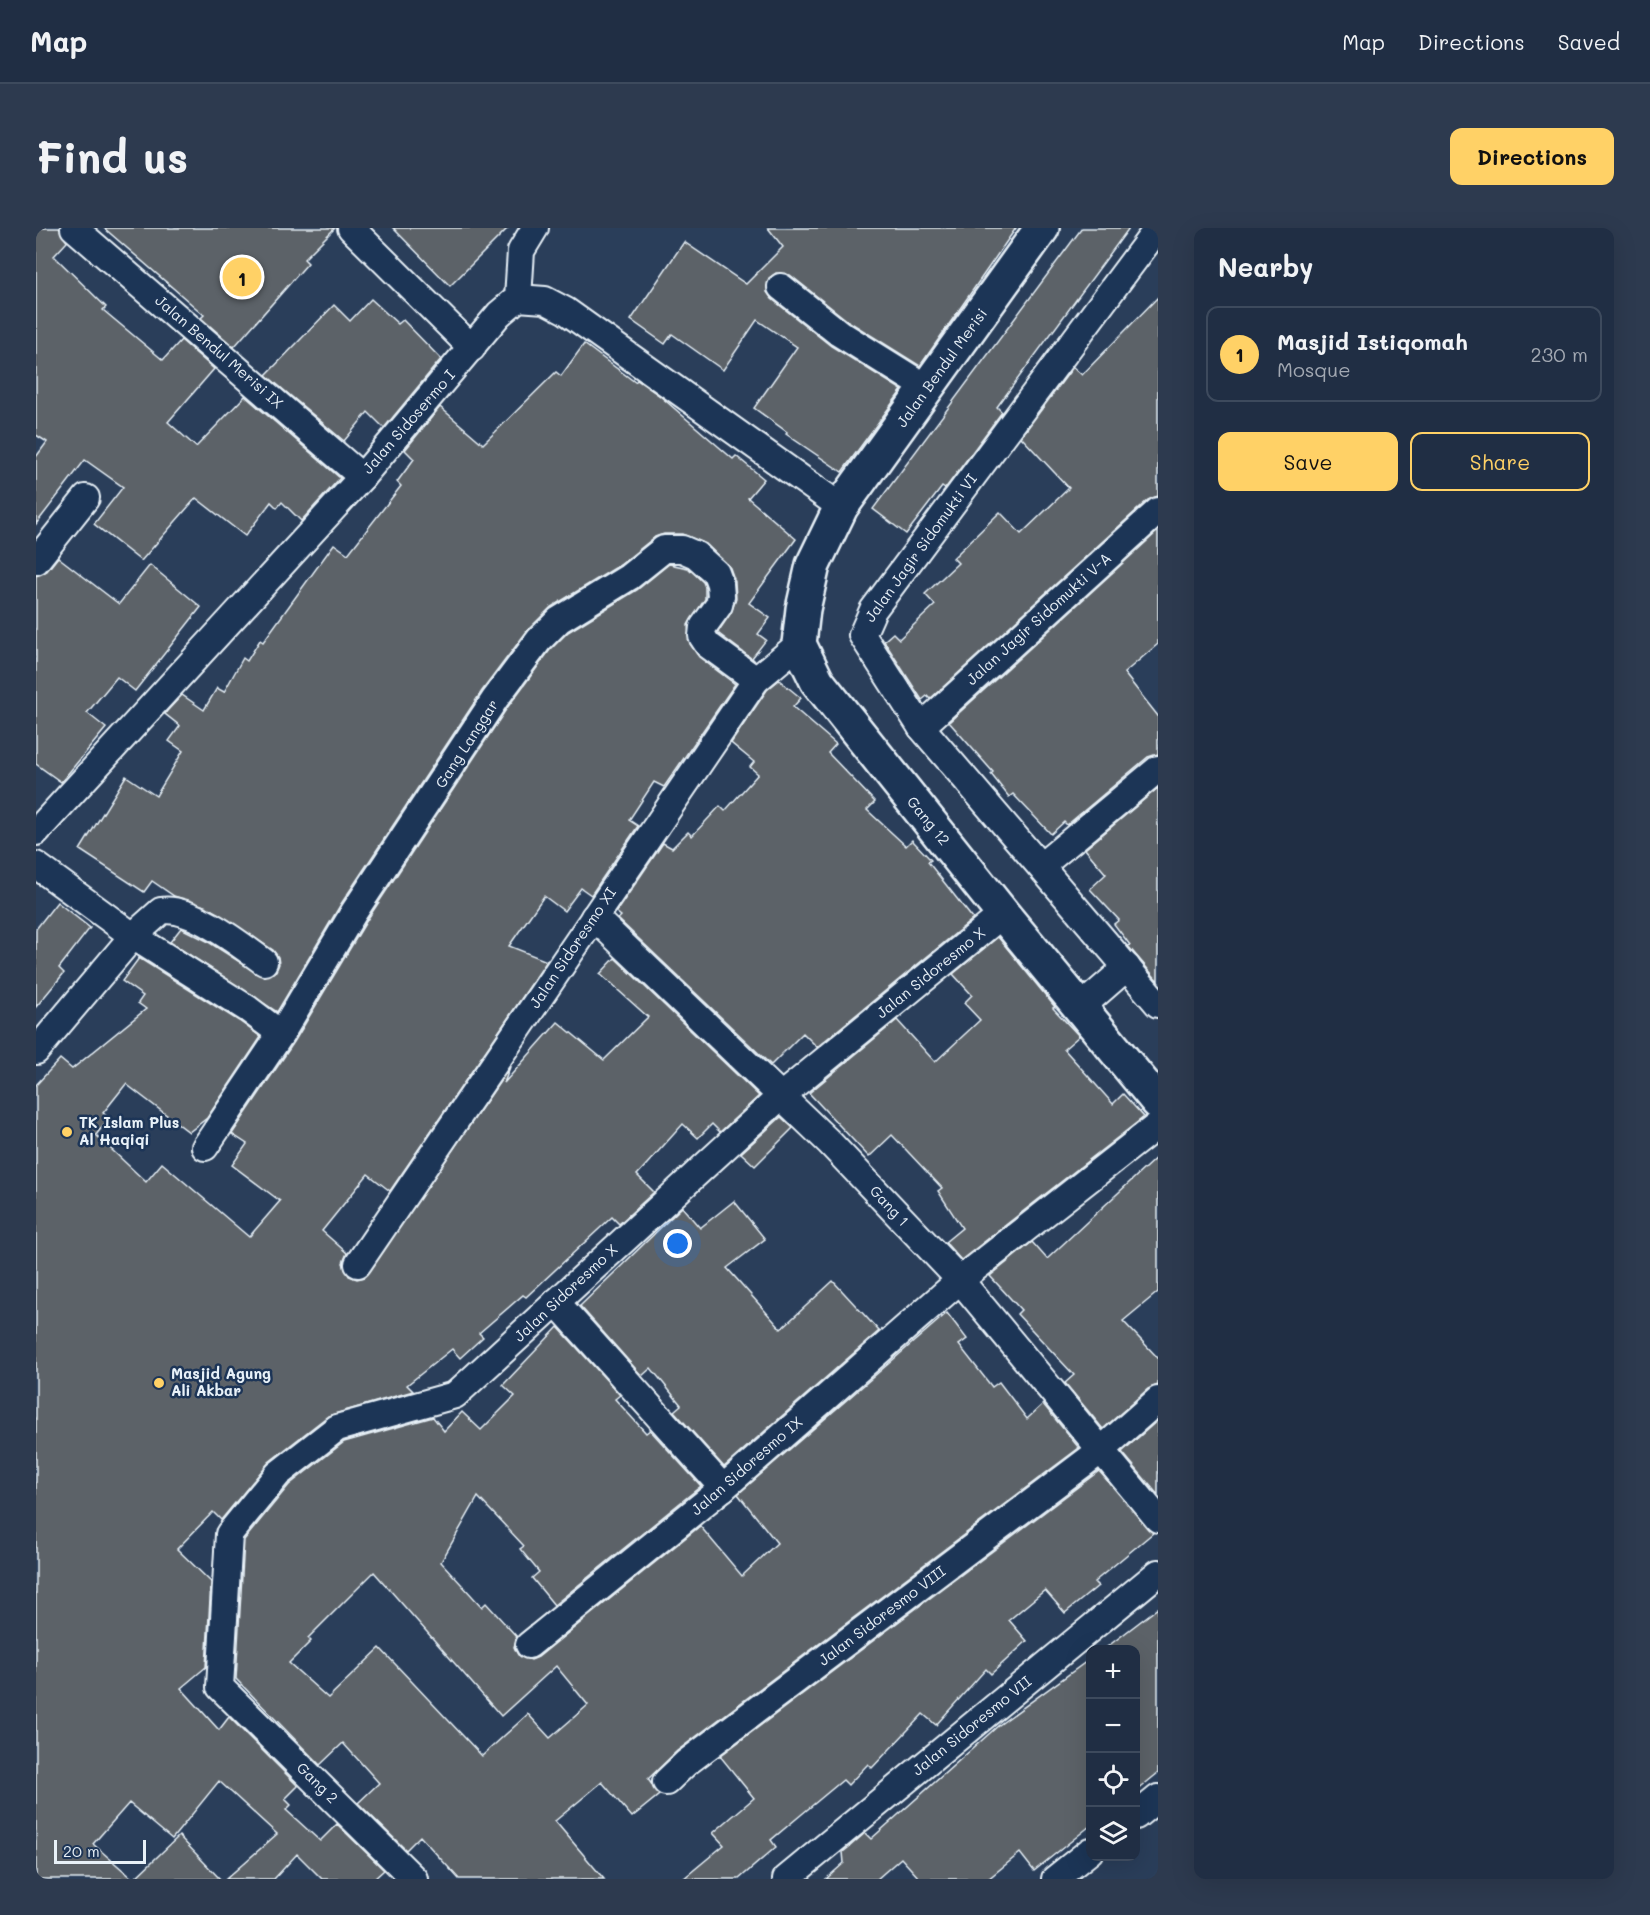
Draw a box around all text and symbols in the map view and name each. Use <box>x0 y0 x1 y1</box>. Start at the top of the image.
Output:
text: Map <box>30 23 87 59</box>
text: Map <box>1342 28 1385 55</box>
text: Directions <box>1418 28 1525 55</box>
text: Saved <box>1558 28 1620 55</box>
button: Directions <box>1450 128 1614 185</box>
text: Find us <box>36 129 188 184</box>
text: Nearby <box>1218 250 1313 284</box>
pin: 1 <box>222 254 262 300</box>
street label: Jalan Bendul Merisi IX <box>151 290 288 412</box>
street label: Jalan Bendul Merisi <box>891 304 991 431</box>
text: Masjid Istiqomah <box>1277 327 1468 356</box>
text: 1 <box>1235 341 1244 367</box>
text: 230 m <box>1530 341 1588 367</box>
text: Mosque <box>1277 356 1351 382</box>
street label: Jalan Sidosermo I <box>358 365 459 478</box>
button: Save <box>1218 432 1398 491</box>
button: Share <box>1410 432 1590 491</box>
street label: Jalan Jagir Sidomukti VI <box>860 469 981 626</box>
street label: Jalan Jagir Sidomukti V-A <box>961 548 1115 689</box>
street label: Gang Langgar <box>430 695 502 792</box>
street label: Gang 12 <box>903 792 955 849</box>
street label: Jalan Sidoresmo XI <box>524 883 620 1012</box>
street label: Jalan Sidoresmo X <box>872 922 989 1022</box>
place label: TK Islam Plus Al Haqiqi <box>79 1112 179 1149</box>
marker: TK Islam Plus Al Haqiqi <box>60 1125 74 1139</box>
street label: Gang 1 <box>866 1181 914 1230</box>
your location <box>663 1229 692 1258</box>
street label: Jalan Sidoresmo X <box>509 1239 622 1346</box>
place label: Masjid Agung Ali Akbar <box>171 1363 271 1400</box>
marker: Masjid Agung Ali Akbar <box>152 1376 166 1390</box>
street label: Jalan Sidoresmo IX <box>686 1411 806 1519</box>
street label: Jalan Sidoresmo VIII <box>814 1561 949 1670</box>
map controls <box>1086 1645 1140 1861</box>
button: + <box>1086 1645 1140 1699</box>
street label: Jalan Sidoresmo VII <box>908 1671 1035 1779</box>
button: − <box>1086 1699 1140 1753</box>
button: locate <box>1086 1753 1140 1807</box>
street label: Gang 2 <box>293 1757 343 1807</box>
button: layers <box>1086 1807 1140 1861</box>
scale bar <box>54 1837 146 1864</box>
text: 20 m <box>63 1840 100 1861</box>

